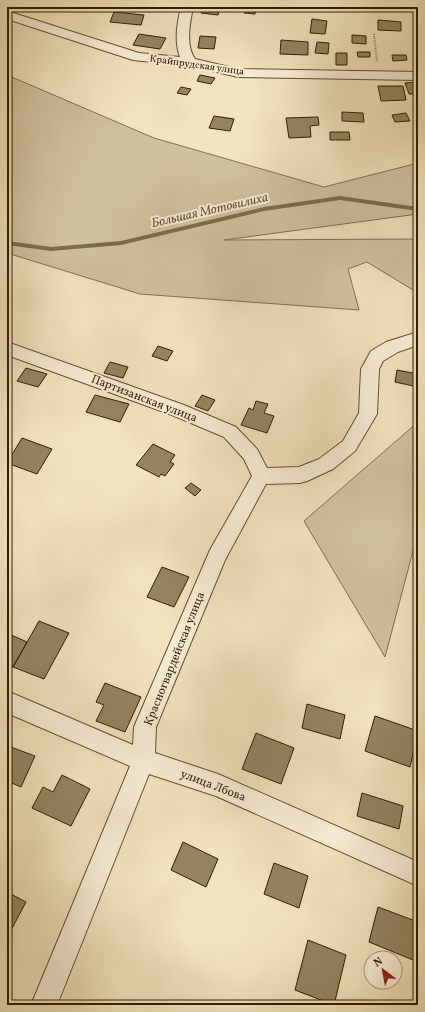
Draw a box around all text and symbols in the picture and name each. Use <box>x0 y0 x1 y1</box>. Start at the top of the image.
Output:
street label: Крайпрудская улица <box>149 51 245 79</box>
water label: Большая Мотовилиха <box>150 189 270 233</box>
street label: Партизанская улица <box>89 371 199 427</box>
street label: Красногвардейская улица <box>141 590 209 728</box>
street label: улица Лбова <box>178 766 248 806</box>
north arrow <box>363 950 403 990</box>
text: N <box>371 954 386 971</box>

